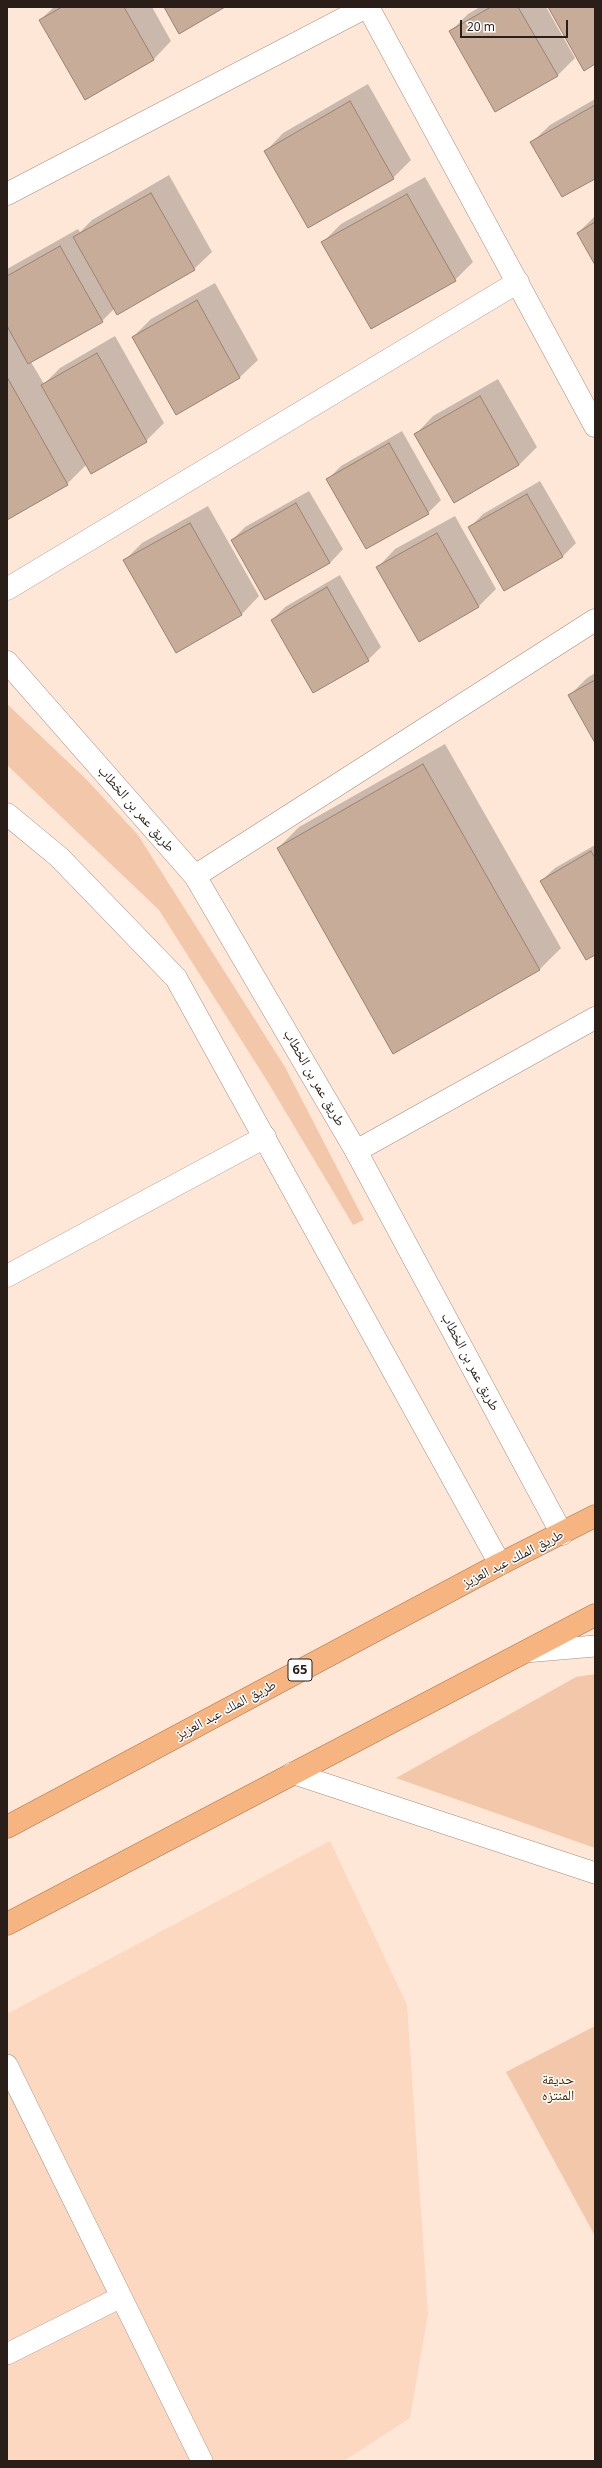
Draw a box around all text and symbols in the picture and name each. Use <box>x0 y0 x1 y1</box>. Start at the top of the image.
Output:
scale bar <box>462 12 570 38</box>
text: 20 m <box>467 18 495 35</box>
street label: طريق عمر بن الخطاب <box>94 762 178 856</box>
street label: طريق عمر بن الخطاب <box>279 1027 349 1129</box>
street label: طريق عمر بن الخطاب <box>437 1310 503 1414</box>
street label: طريق الملك عبد العزيز <box>460 1526 566 1592</box>
road number: 65 <box>288 1659 312 1681</box>
street label: طريق الملك عبد العزيز <box>173 1676 279 1744</box>
park label: حديقة المنتزه <box>542 2072 574 2104</box>

